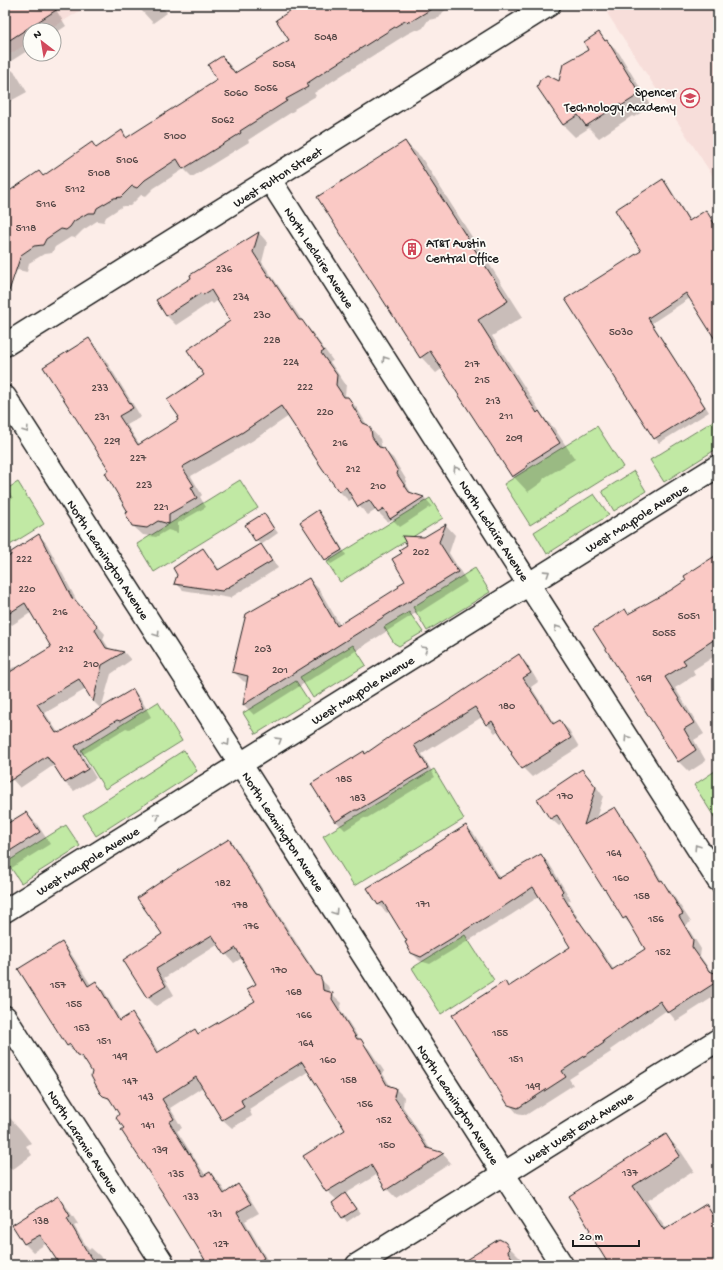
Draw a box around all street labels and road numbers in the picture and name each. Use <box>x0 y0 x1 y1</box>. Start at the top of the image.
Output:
street label: West Fulton Street <box>231 144 327 212</box>
street label: North Leclaire Avenue <box>280 205 356 312</box>
street label: North Leclaire Avenue <box>455 478 531 585</box>
street label: West Maypole Avenue <box>583 481 692 557</box>
street label: North Leamington Avenue <box>63 498 151 623</box>
street label: West Maypole Avenue <box>309 653 418 729</box>
street label: North Leamington Avenue <box>238 770 326 895</box>
street label: West Maypole Avenue <box>34 824 143 900</box>
street label: North Leamington Avenue <box>413 1043 501 1168</box>
street label: North Laramie Avenue <box>43 1088 121 1197</box>
street label: West West End Avenue <box>522 1089 637 1169</box>

